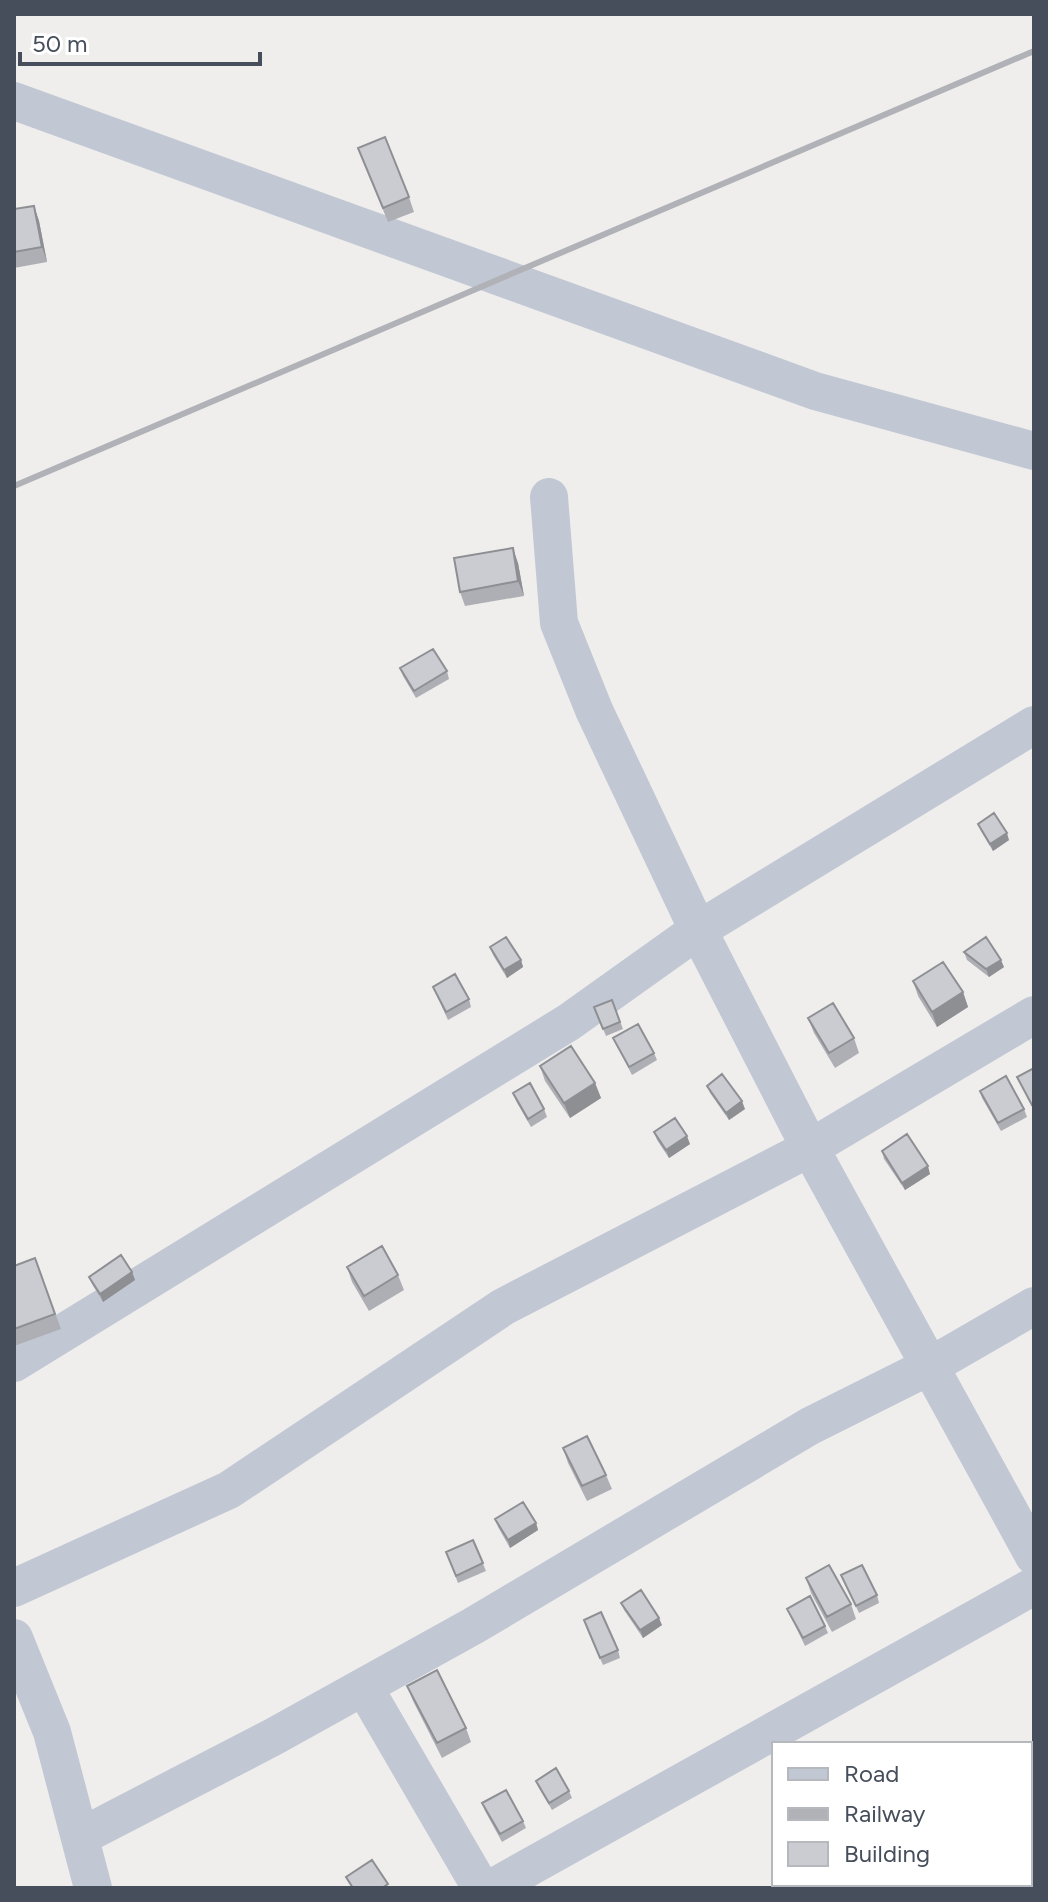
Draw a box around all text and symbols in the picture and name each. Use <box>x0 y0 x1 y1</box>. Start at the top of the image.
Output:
scale bar <box>20 16 260 66</box>
text: 50 m <box>32 29 88 58</box>
legend <box>772 1742 1032 1886</box>
text: Road <box>844 1759 899 1788</box>
text: Railway <box>844 1799 926 1828</box>
text: Building <box>844 1839 930 1868</box>

